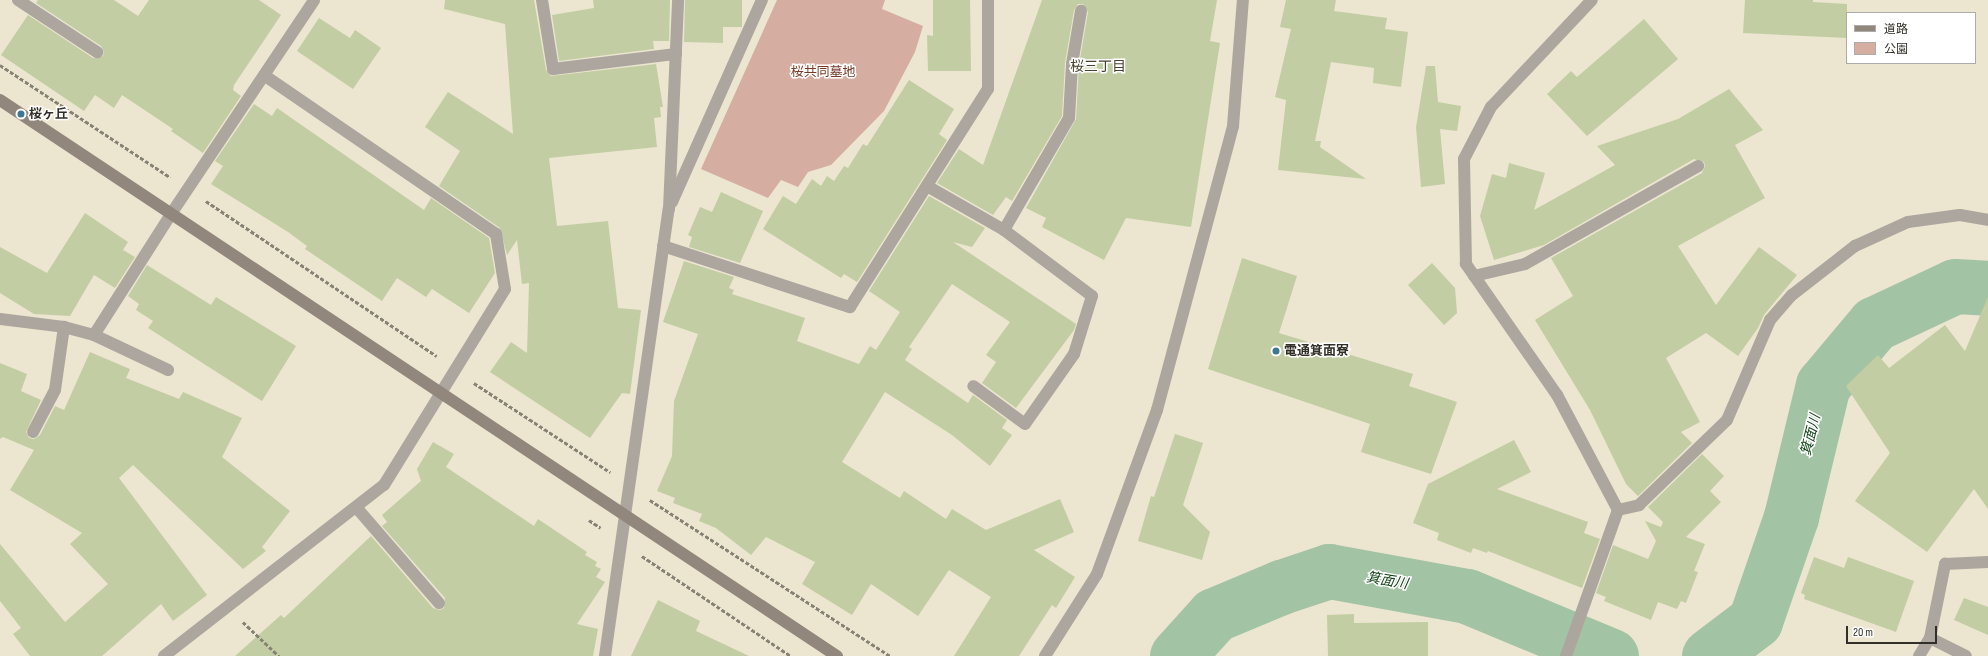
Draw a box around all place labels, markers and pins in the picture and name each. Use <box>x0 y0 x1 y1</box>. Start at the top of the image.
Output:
place label: 桜ヶ丘 <box>29 106 68 122</box>
marker: 桜ヶ丘 <box>16 109 26 119</box>
place label: 電通箕面寮 <box>1284 343 1349 359</box>
marker: 電通箕面寮 <box>1271 346 1281 356</box>

